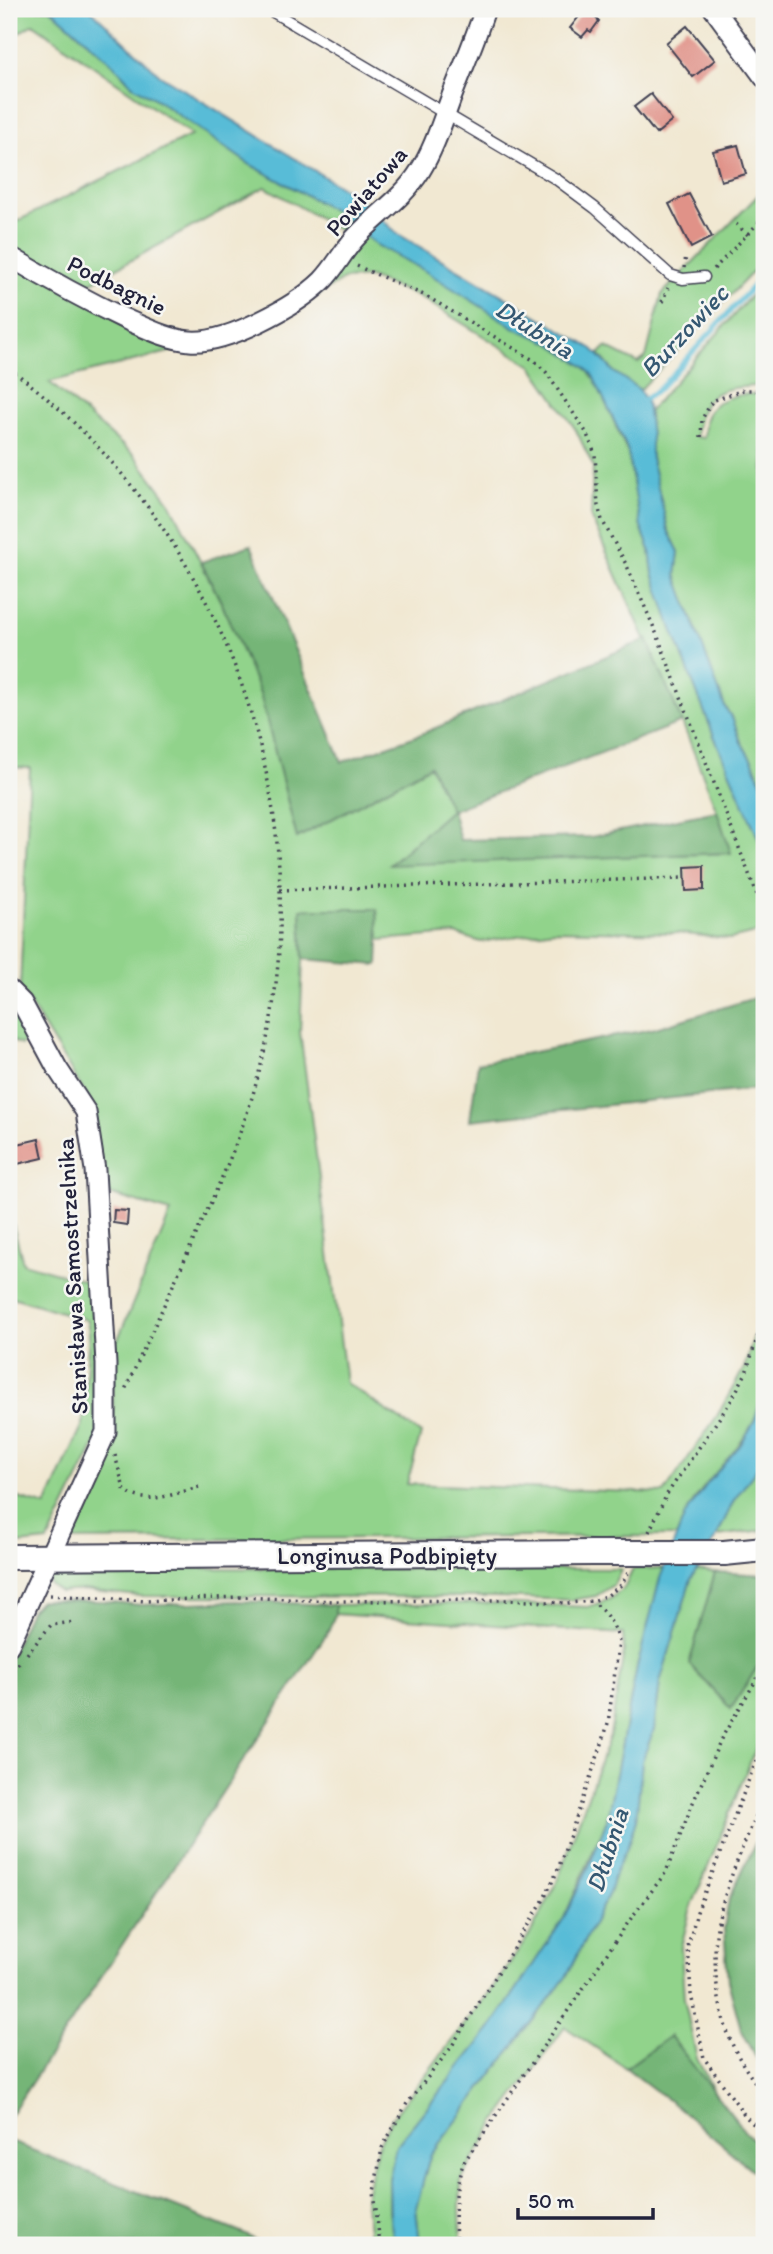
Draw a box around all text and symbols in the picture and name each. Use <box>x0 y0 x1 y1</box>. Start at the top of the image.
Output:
street label: Powiatowa <box>319 140 413 242</box>
street label: Podbagnie <box>63 249 171 321</box>
water label: Burzowiec <box>633 277 736 384</box>
water label: Dłubnia <box>490 292 581 366</box>
street label: Stanisława Samostrzelnika <box>50 1136 94 1415</box>
street label: Longinusa Podbipięty <box>277 1541 498 1570</box>
water label: Dłubnia <box>578 1803 636 1896</box>
scale bar <box>518 2177 652 2221</box>
text: 50 m <box>528 2188 575 2213</box>

